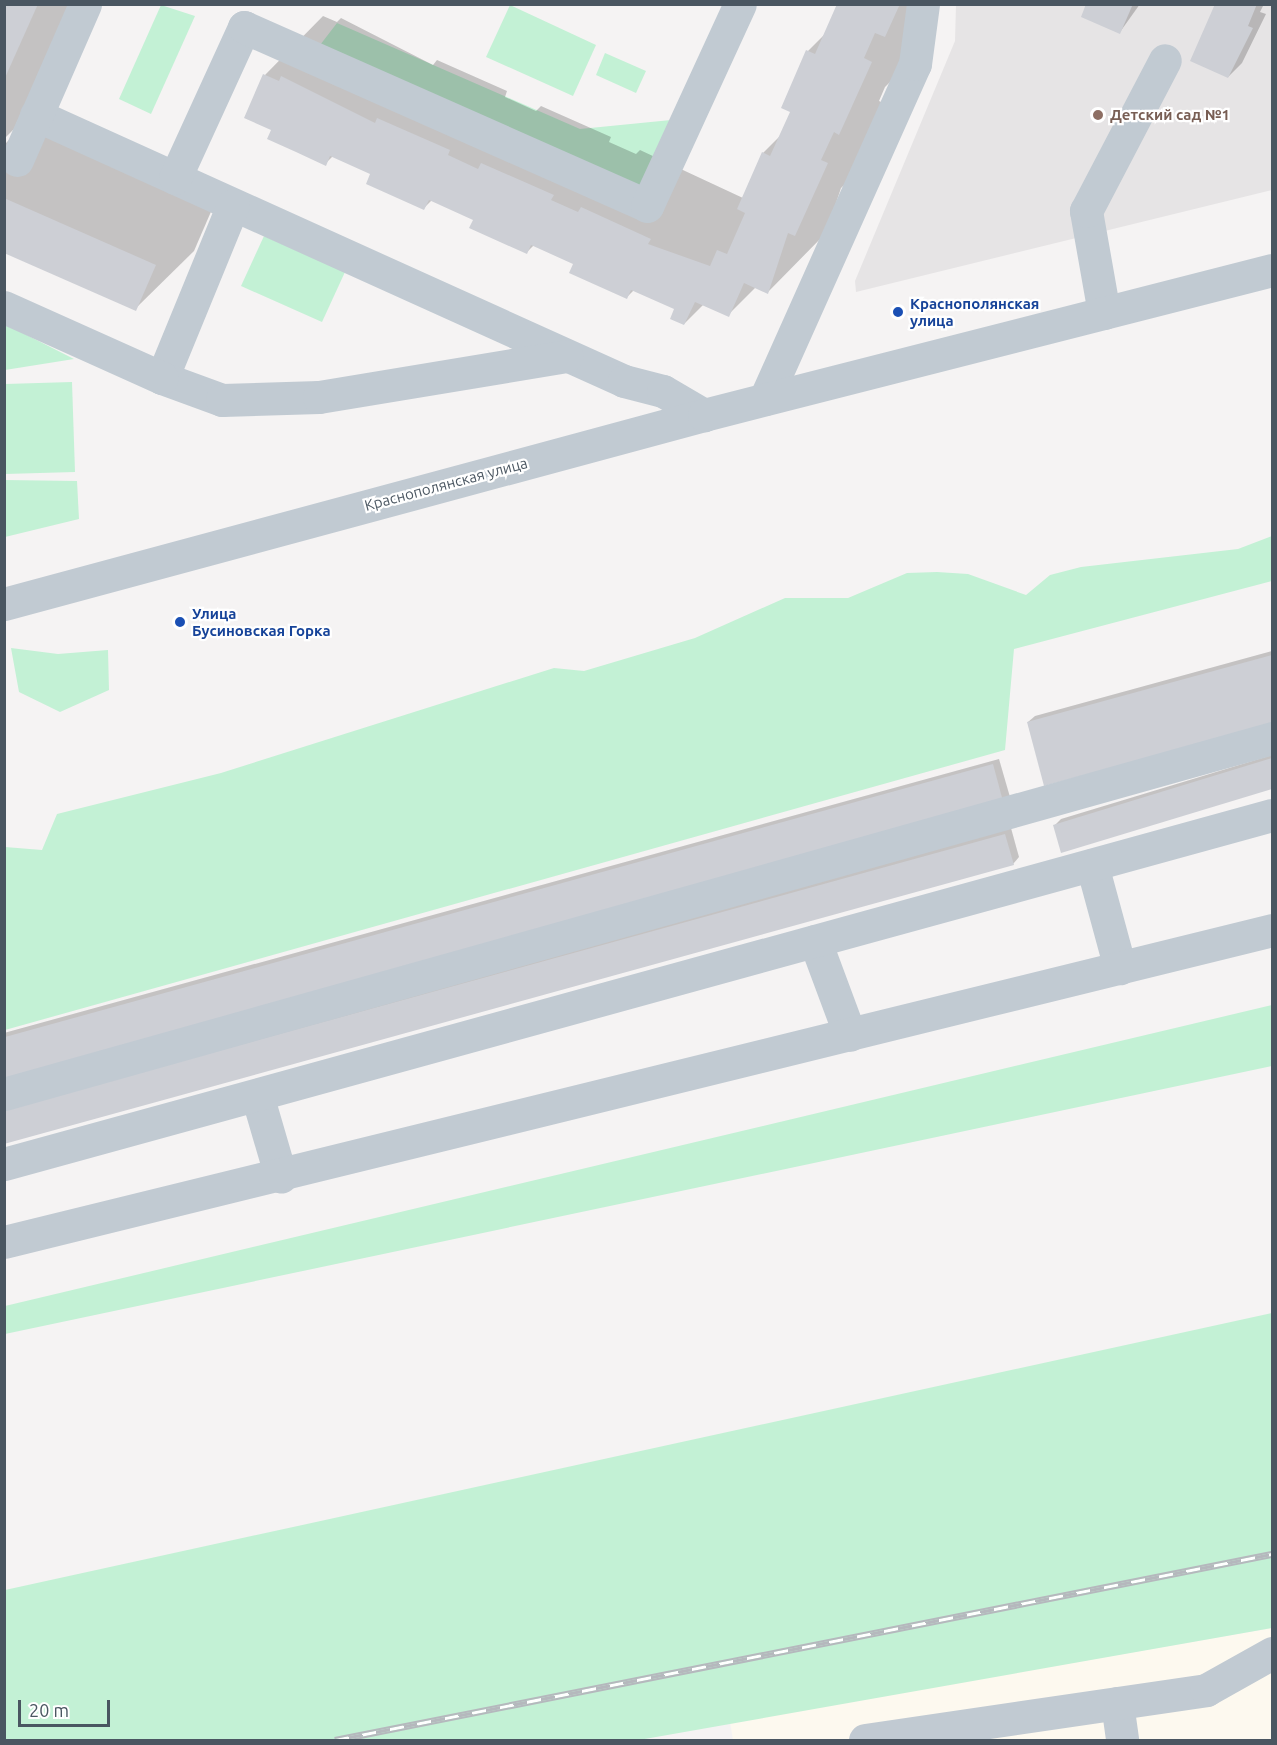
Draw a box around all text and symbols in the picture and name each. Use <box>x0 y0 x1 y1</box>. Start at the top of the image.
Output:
place label: Детский сад №1 <box>1110 106 1230 124</box>
marker: Детский сад №1 <box>1091 108 1105 122</box>
place label: Краснополянская улица <box>910 294 1039 329</box>
marker: Краснополянская улица <box>891 305 905 319</box>
street label: Краснополянская улица <box>362 454 530 514</box>
place label: Улица Бусиновская Горка <box>192 604 331 639</box>
marker: Улица Бусиновская Горка <box>173 615 187 629</box>
scale bar <box>21 1688 112 1726</box>
text: 20 m <box>29 1700 69 1720</box>

